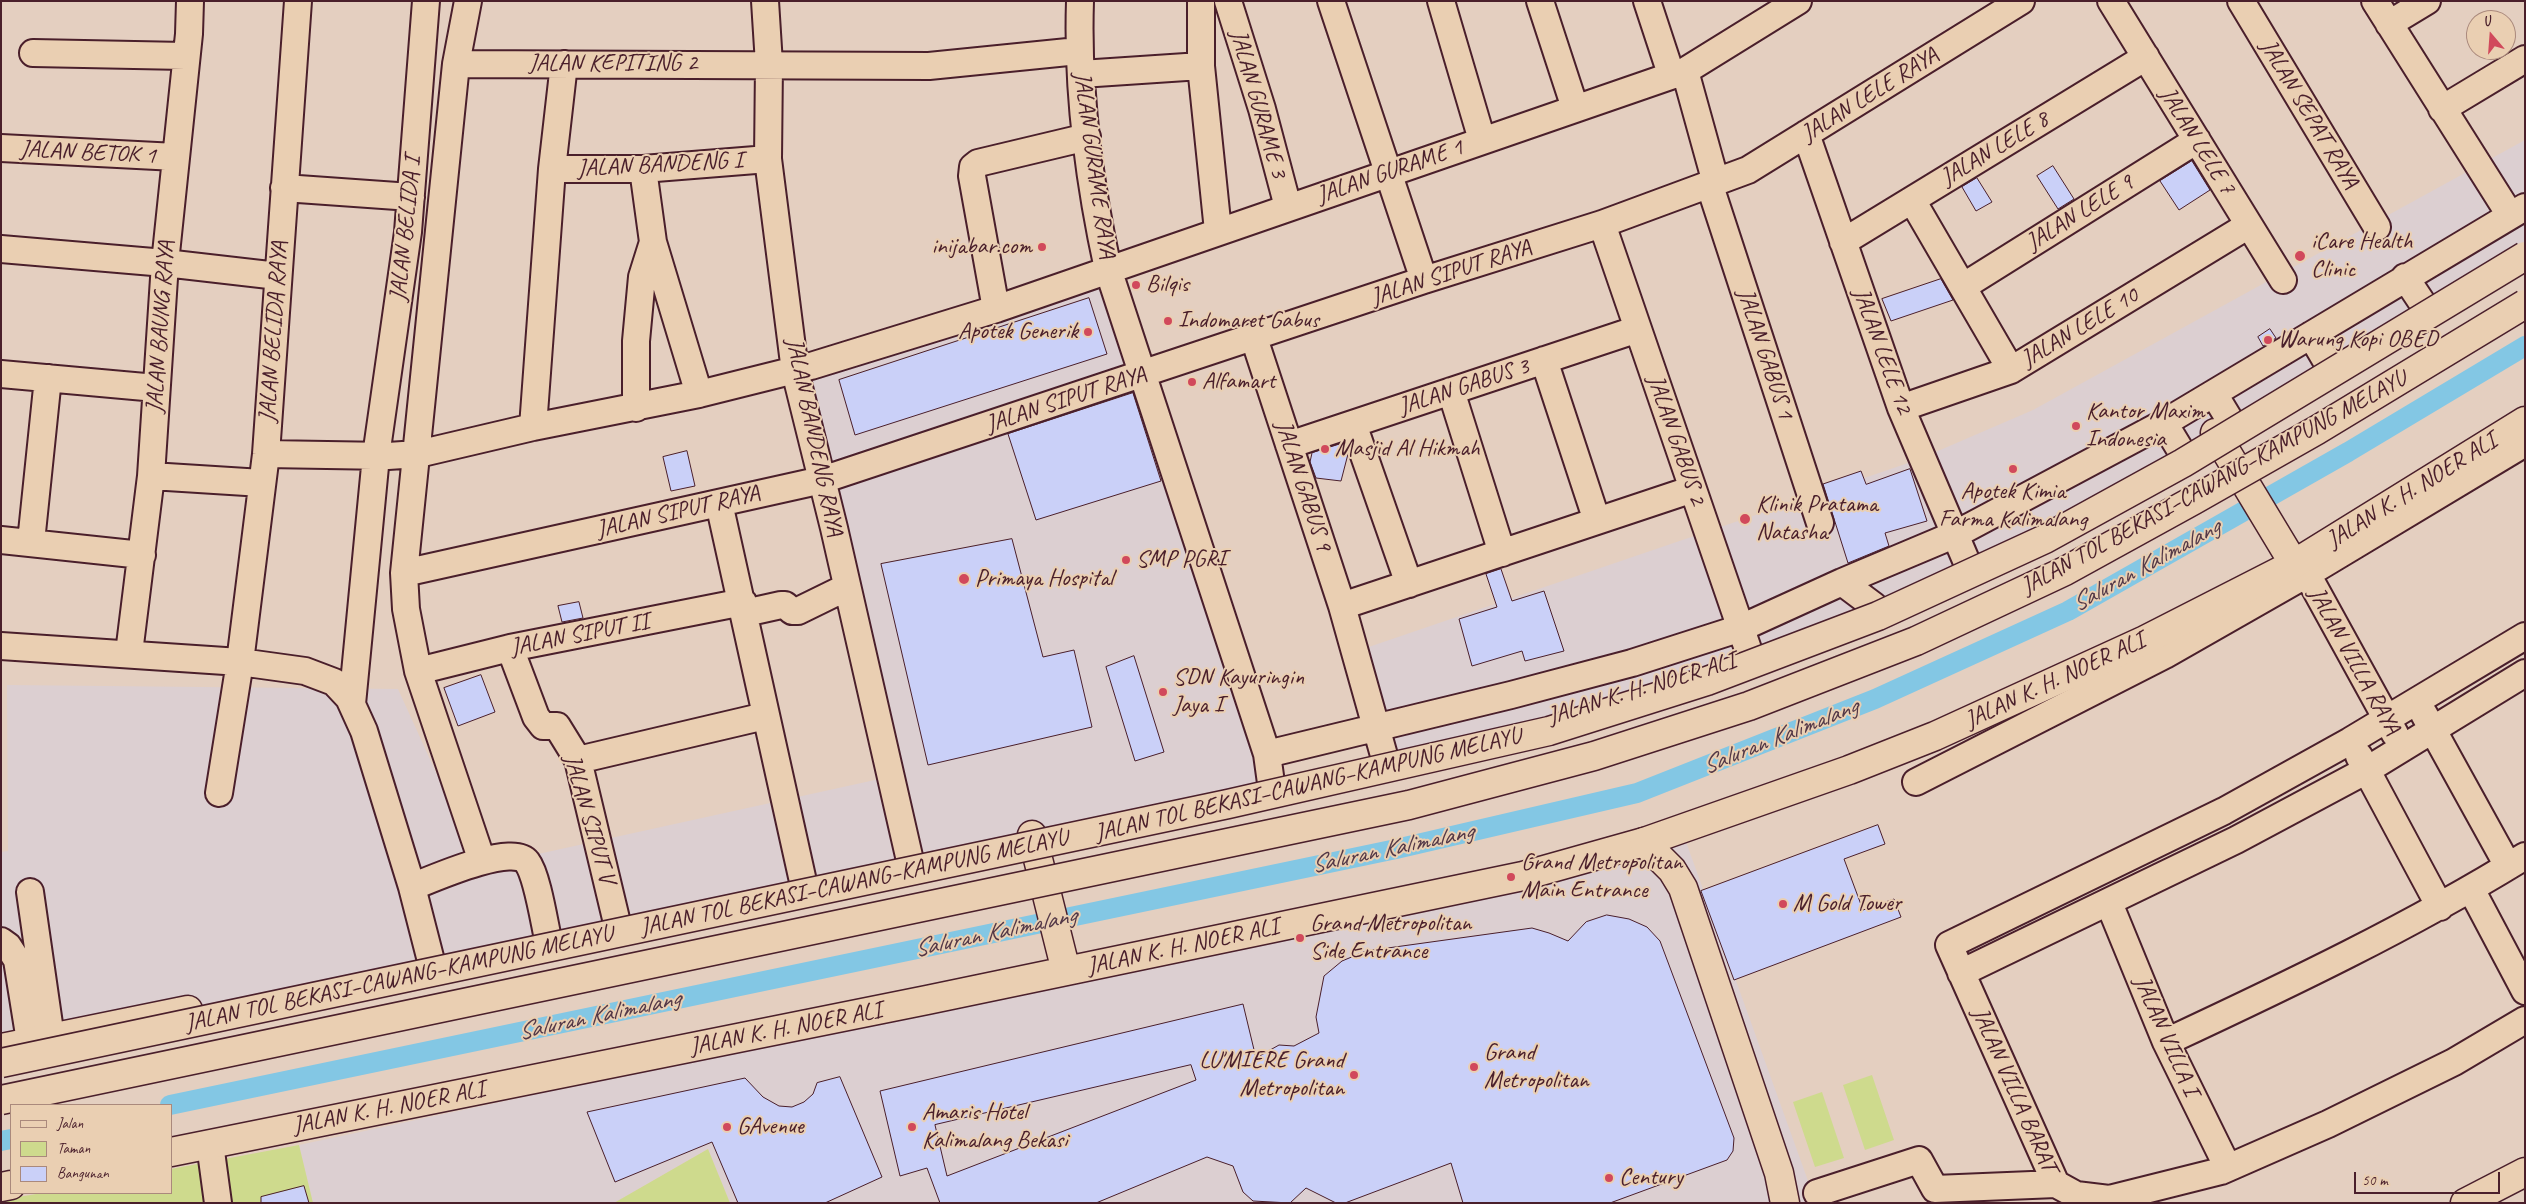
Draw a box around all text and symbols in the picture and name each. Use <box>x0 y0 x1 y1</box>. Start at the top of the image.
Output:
north arrow <box>2466 10 2516 60</box>
text: U <box>2481 12 2492 30</box>
street label: JALAN GURAME 3 <box>1223 27 1293 181</box>
street label: JALAN SEPAT RAYA <box>2253 34 2365 194</box>
street label: JALAN LELE RAYA <box>1796 41 1944 149</box>
street label: JALAN KEPITING 2 <box>529 50 697 78</box>
street label: JALAN GURAME RAYA <box>1067 70 1121 260</box>
street label: JALAN LELE 7 <box>2153 82 2241 200</box>
street label: JALAN LELE 8 <box>1936 105 2054 193</box>
street label: JALAN GURAME 1 <box>1313 133 1467 211</box>
street label: JALAN BETOK 1 <box>19 135 157 171</box>
street label: JALAN BANDENG I <box>576 146 744 184</box>
street label: JALAN BELIDA I <box>384 155 428 303</box>
street label: JALAN LELE 9 <box>2021 169 2139 257</box>
place label: iCare Health Clinic <box>2311 228 2413 284</box>
place label: inijabar.com <box>931 233 1032 261</box>
street label: JALAN SIPUT RAYA <box>1367 234 1535 312</box>
street label: JALAN BAUNG RAYA <box>141 240 181 414</box>
street label: JALAN BELIDA RAYA <box>253 240 295 424</box>
marker: inijabar.com <box>1036 241 1048 253</box>
marker: iCare Health Clinic <box>2293 249 2307 263</box>
place label: Bilqis <box>1146 271 1189 299</box>
marker: Bilqis <box>1130 279 1142 291</box>
street label: JALAN LELE 10 <box>2016 282 2144 374</box>
street label: JALAN LELE 12 <box>1846 284 1918 418</box>
street label: JALAN GABUS 1 <box>1730 285 1800 423</box>
place label: Indomaret Gabus <box>1178 307 1319 335</box>
marker: Indomaret Gabus <box>1162 315 1174 327</box>
place label: Apotek Generik <box>958 318 1078 346</box>
marker: Apotek Generik <box>1082 326 1094 338</box>
place label: Warung Kopi OBED <box>2278 326 2438 354</box>
marker: Warung Kopi OBED <box>2262 334 2274 346</box>
street label: JALAN BANDENG RAYA <box>779 335 849 539</box>
street label: JALAN GABUS 3 <box>1395 352 1533 422</box>
street label: JALAN SIPUT RAYA <box>982 361 1150 439</box>
street label: JALAN TOL BEKASI–CAWANG–KAMPUNG MELAYU <box>2016 365 2412 601</box>
place label: Alfamart <box>1202 368 1275 396</box>
street label: JALAN GABUS 2 <box>1640 371 1712 509</box>
marker: Alfamart <box>1186 376 1198 388</box>
place label: Kantor Maxim Indonesia <box>2086 398 2204 454</box>
street label: JALAN GABUS 9 <box>1268 417 1338 555</box>
marker: Kantor Maxim Indonesia <box>2070 420 2082 432</box>
street label: JALAN K. H. NOER ALI <box>2322 427 2502 555</box>
place label: Masjid Al Hikmah <box>1335 435 1480 463</box>
marker: Masjid Al Hikmah <box>1319 443 1331 455</box>
marker: Apotek Kimia Farma Kalimalang <box>2007 463 2019 475</box>
place label: Apotek Kimia Farma Kalimalang <box>1939 478 2087 534</box>
street label: JALAN SIPUT RAYA <box>594 479 762 545</box>
place label: Klinik Pratama Natasha <box>1756 491 1878 547</box>
marker: Klinik Pratama Natasha <box>1738 512 1752 526</box>
water label: Saluran Kalimalang <box>2067 513 2225 619</box>
place label: SMP PGRI <box>1136 546 1226 574</box>
marker: SMP PGRI <box>1120 554 1132 566</box>
place label: Primaya Hospital <box>975 565 1113 593</box>
marker: Primaya Hospital <box>957 572 971 586</box>
street label: JALAN VILLA RAYA <box>2302 582 2406 740</box>
street label: JALAN SIPUT II <box>508 607 652 663</box>
street label: JALAN K. H. NOER ALI <box>1960 627 2150 735</box>
street label: JALAN K. H. NOER ALI <box>1544 647 1740 731</box>
place label: SDN Kayuringin Jaya I <box>1173 664 1304 720</box>
marker: SDN Kayuringin Jaya I <box>1157 686 1169 698</box>
water label: Saluran Kalimalang <box>1698 692 1862 782</box>
street label: JALAN TOL BEKASI–CAWANG–KAMPUNG MELAYU <box>1092 722 1524 848</box>
street label: JALAN SIPUT V <box>557 751 621 887</box>
water label: Saluran Kalimalang <box>1308 817 1476 881</box>
street label: JALAN TOL BEKASI–CAWANG–KAMPUNG MELAYU <box>638 824 1070 942</box>
place label: Grand Metropolitan Main Entrance <box>1521 849 1682 905</box>
marker: Grand Metropolitan Main Entrance <box>1505 871 1517 883</box>
place label: M Gold Tower <box>1793 890 1901 918</box>
marker: M Gold Tower <box>1777 898 1789 910</box>
water label: Saluran Kalimalang <box>911 901 1079 965</box>
place label: Grand Metropolitan Side Entrance <box>1310 910 1471 966</box>
street label: JALAN K. H. NOER ALI <box>1085 913 1281 981</box>
street label: JALAN TOL BEKASI–CAWANG–KAMPUNG MELAYU <box>183 920 615 1038</box>
marker: Grand Metropolitan Side Entrance <box>1294 932 1306 944</box>
street label: JALAN VILLA I <box>2127 972 2205 1100</box>
water label: Saluran Kalimalang <box>515 984 683 1048</box>
street label: JALAN K. H. NOER ALI <box>687 996 885 1062</box>
street label: JALAN VILLA BARAT <box>1965 1003 2063 1177</box>
place label: Grand Metropolitan <box>1484 1039 1589 1095</box>
place label: LU'MIERE Grand Metropolitan <box>1199 1047 1344 1103</box>
marker: Grand Metropolitan <box>1468 1061 1480 1073</box>
marker: LU'MIERE Grand Metropolitan <box>1348 1069 1360 1081</box>
street label: JALAN K. H. NOER ALI <box>290 1075 488 1141</box>
place label: Amaris Hotel Kalimalang Bekasi <box>922 1099 1068 1155</box>
legend <box>10 1104 172 1194</box>
place label: GAvenue <box>737 1113 804 1141</box>
text: Jalan <box>57 1114 83 1133</box>
marker: GAvenue <box>721 1121 733 1133</box>
marker: Amaris Hotel Kalimalang Bekasi <box>906 1121 918 1133</box>
text: Taman <box>57 1139 90 1158</box>
scale bar <box>2356 1162 2502 1194</box>
text: Bangunan <box>57 1164 109 1183</box>
place label: Century <box>1619 1164 1683 1192</box>
text: 50 m <box>2362 1171 2388 1190</box>
marker: Century <box>1603 1172 1615 1184</box>

